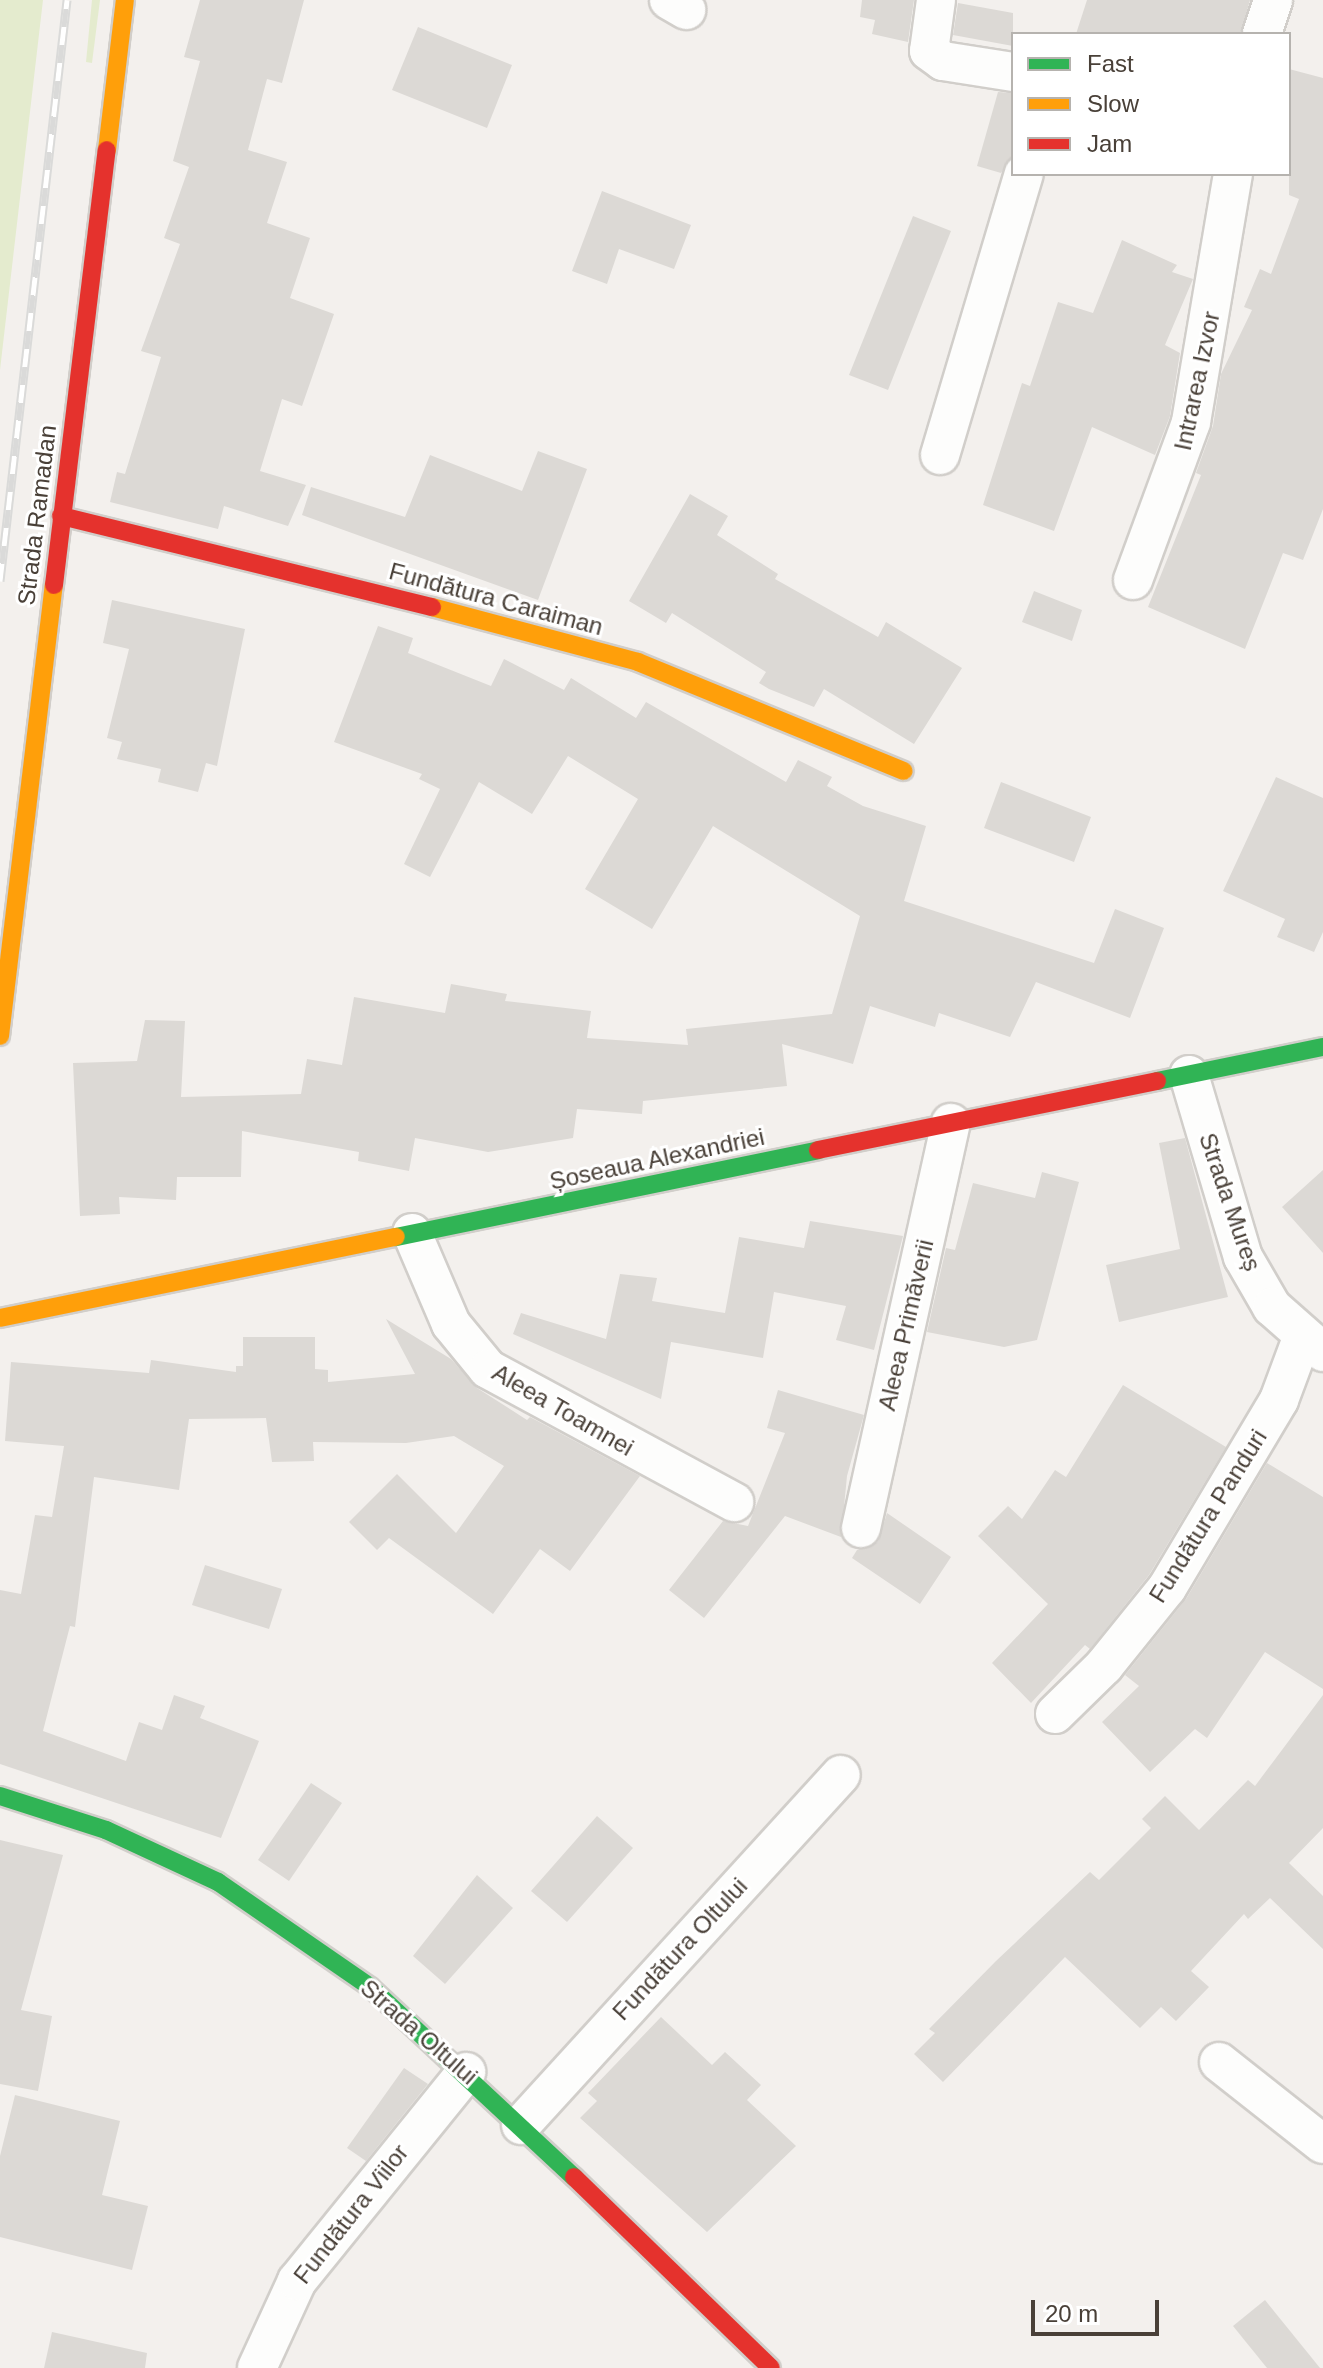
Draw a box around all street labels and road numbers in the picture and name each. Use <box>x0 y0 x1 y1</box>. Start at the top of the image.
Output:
street label: Intrarea Izvor <box>1168 309 1226 453</box>
street label: Strada Ramadan <box>12 423 62 607</box>
street label: Fundătura Caraiman <box>386 557 606 641</box>
street label: Șoseaua Alexandriei <box>546 1122 768 1196</box>
street label: Strada Mureș <box>1193 1129 1267 1275</box>
street label: Aleea Primăverii <box>872 1237 940 1413</box>
street label: Aleea Toamnei <box>487 1358 639 1462</box>
street label: Fundătura Panduri <box>1143 1424 1273 1608</box>
street label: Fundătura Oltului <box>607 1872 753 2026</box>
street label: Strada Oltului <box>355 1973 483 2091</box>
street label: Fundătura Viilor <box>288 2139 414 2289</box>

